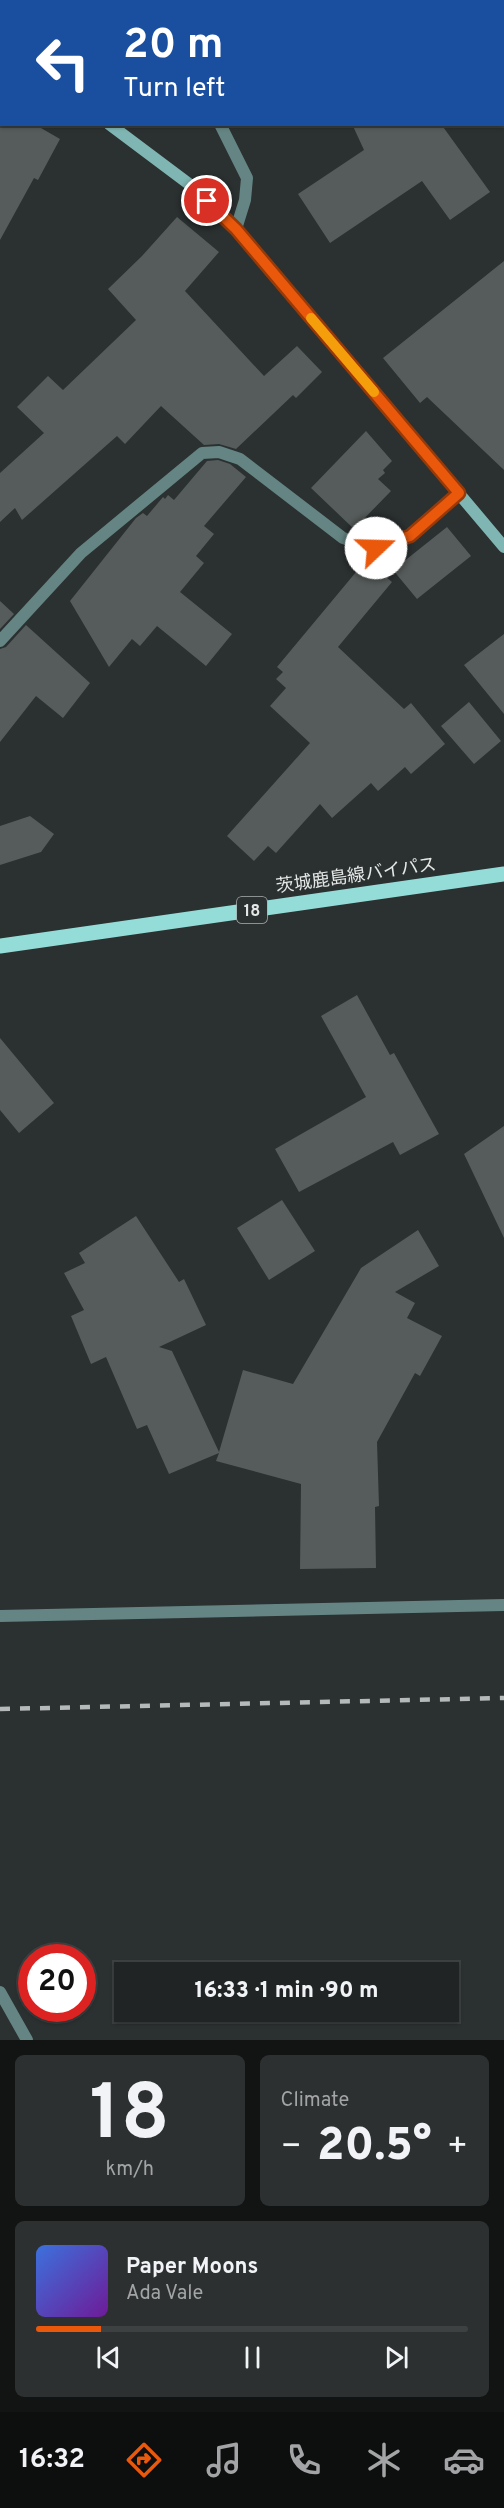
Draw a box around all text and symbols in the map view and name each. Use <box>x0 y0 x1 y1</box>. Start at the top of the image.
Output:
text: 20 m <box>123 20 224 73</box>
icon: left <box>24 24 102 102</box>
text: Turn left <box>123 72 225 106</box>
pin <box>181 175 232 226</box>
icon: arrive <box>190 184 223 217</box>
position arrow <box>344 516 408 580</box>
street label: 茨城鹿島線バイパス <box>275 854 438 899</box>
road number: 18 <box>237 897 267 923</box>
speed limit sign: 20 <box>18 1944 96 2022</box>
text: 16:33 · 1 min · 90 m <box>194 1978 379 2005</box>
text: 18 <box>90 2068 170 2167</box>
text: Climate <box>281 2088 349 2114</box>
text: 20.5° <box>317 2119 432 2176</box>
text: − <box>281 2127 302 2169</box>
text: + <box>447 2127 468 2169</box>
text: km/h <box>105 2157 154 2183</box>
text: Paper Moons <box>126 2254 258 2281</box>
text: Ada Vale <box>126 2281 203 2307</box>
icon: previous <box>92 2341 125 2374</box>
icon: pause <box>236 2341 269 2374</box>
icon: next <box>380 2341 413 2374</box>
icon: directions <box>123 2439 165 2481</box>
icon: music <box>203 2439 245 2481</box>
icon: phone <box>283 2439 325 2481</box>
icon: climate <box>363 2439 405 2481</box>
icon: car <box>443 2439 485 2481</box>
text: 16:32 <box>19 2443 85 2477</box>

